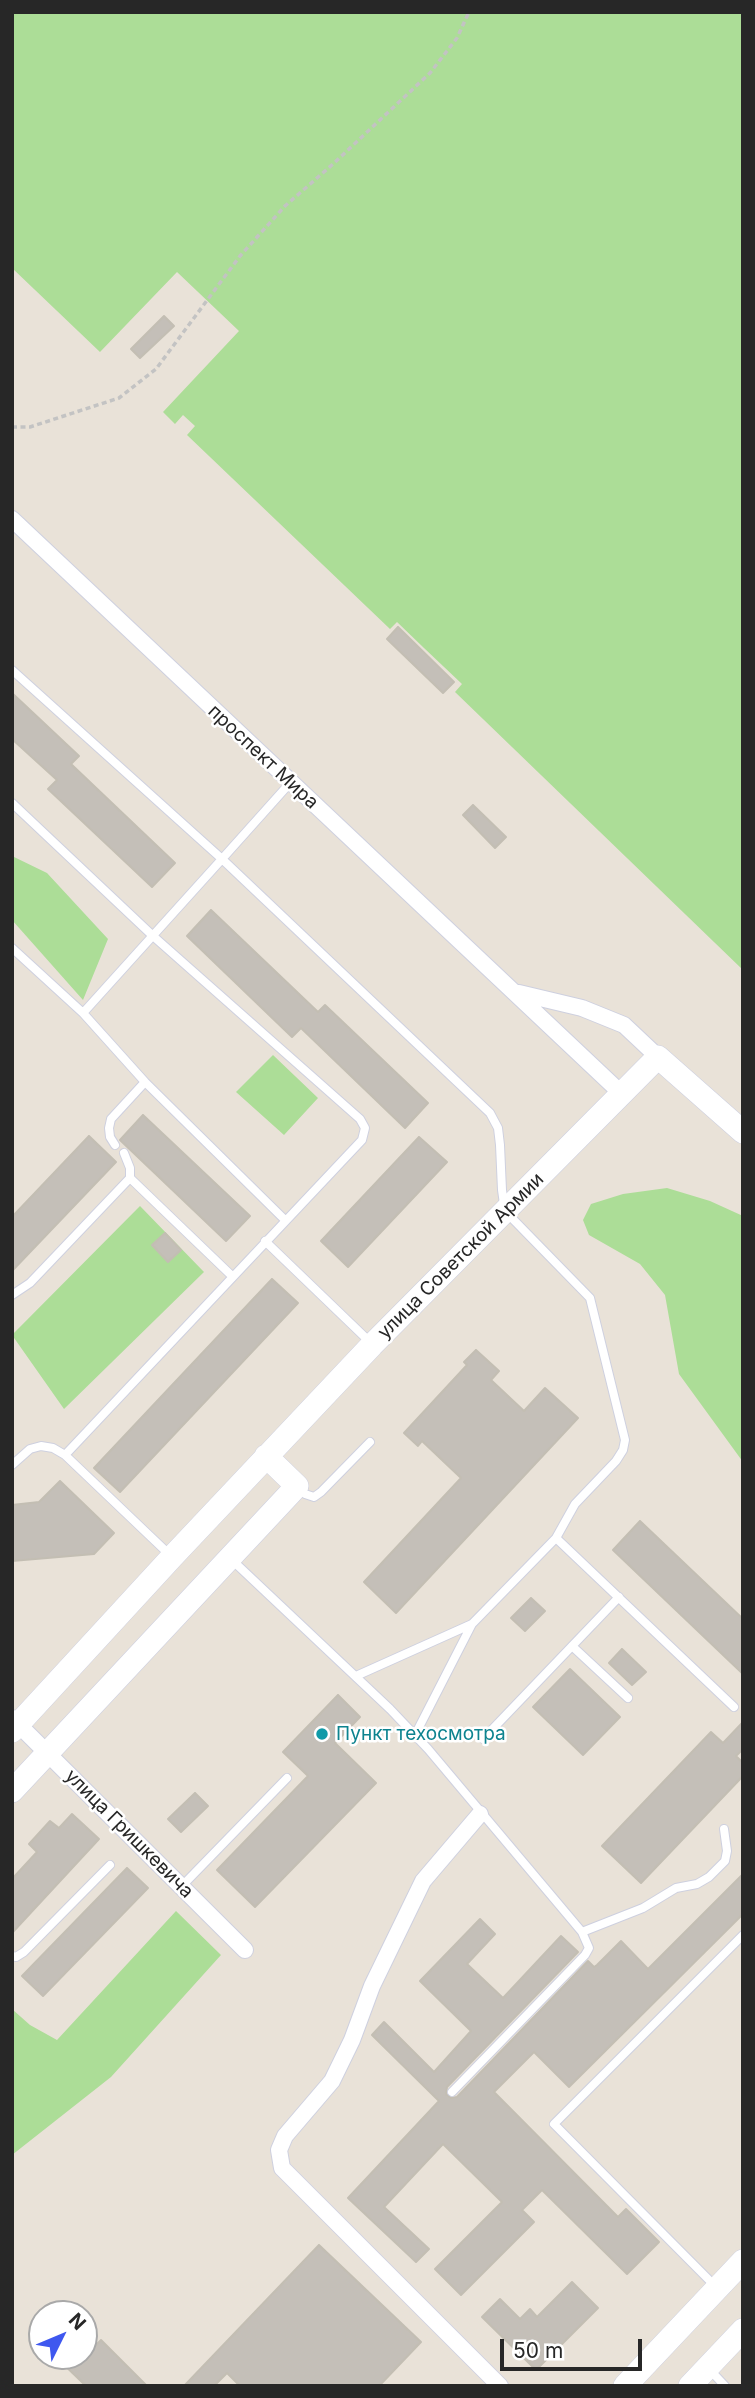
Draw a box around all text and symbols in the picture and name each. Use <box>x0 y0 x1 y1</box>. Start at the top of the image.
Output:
street label: проспект Мира <box>203 700 323 814</box>
street label: улица Советской Армии <box>373 1168 549 1344</box>
place label: Пункт техосмотра <box>336 1723 506 1745</box>
marker: Пункт техосмотра <box>314 1726 330 1742</box>
street label: улица Гришкевича <box>60 1765 198 1903</box>
north arrow <box>28 2300 98 2370</box>
text: N <box>64 2309 91 2335</box>
scale bar <box>503 2324 645 2368</box>
text: 50 m <box>513 2338 563 2363</box>

